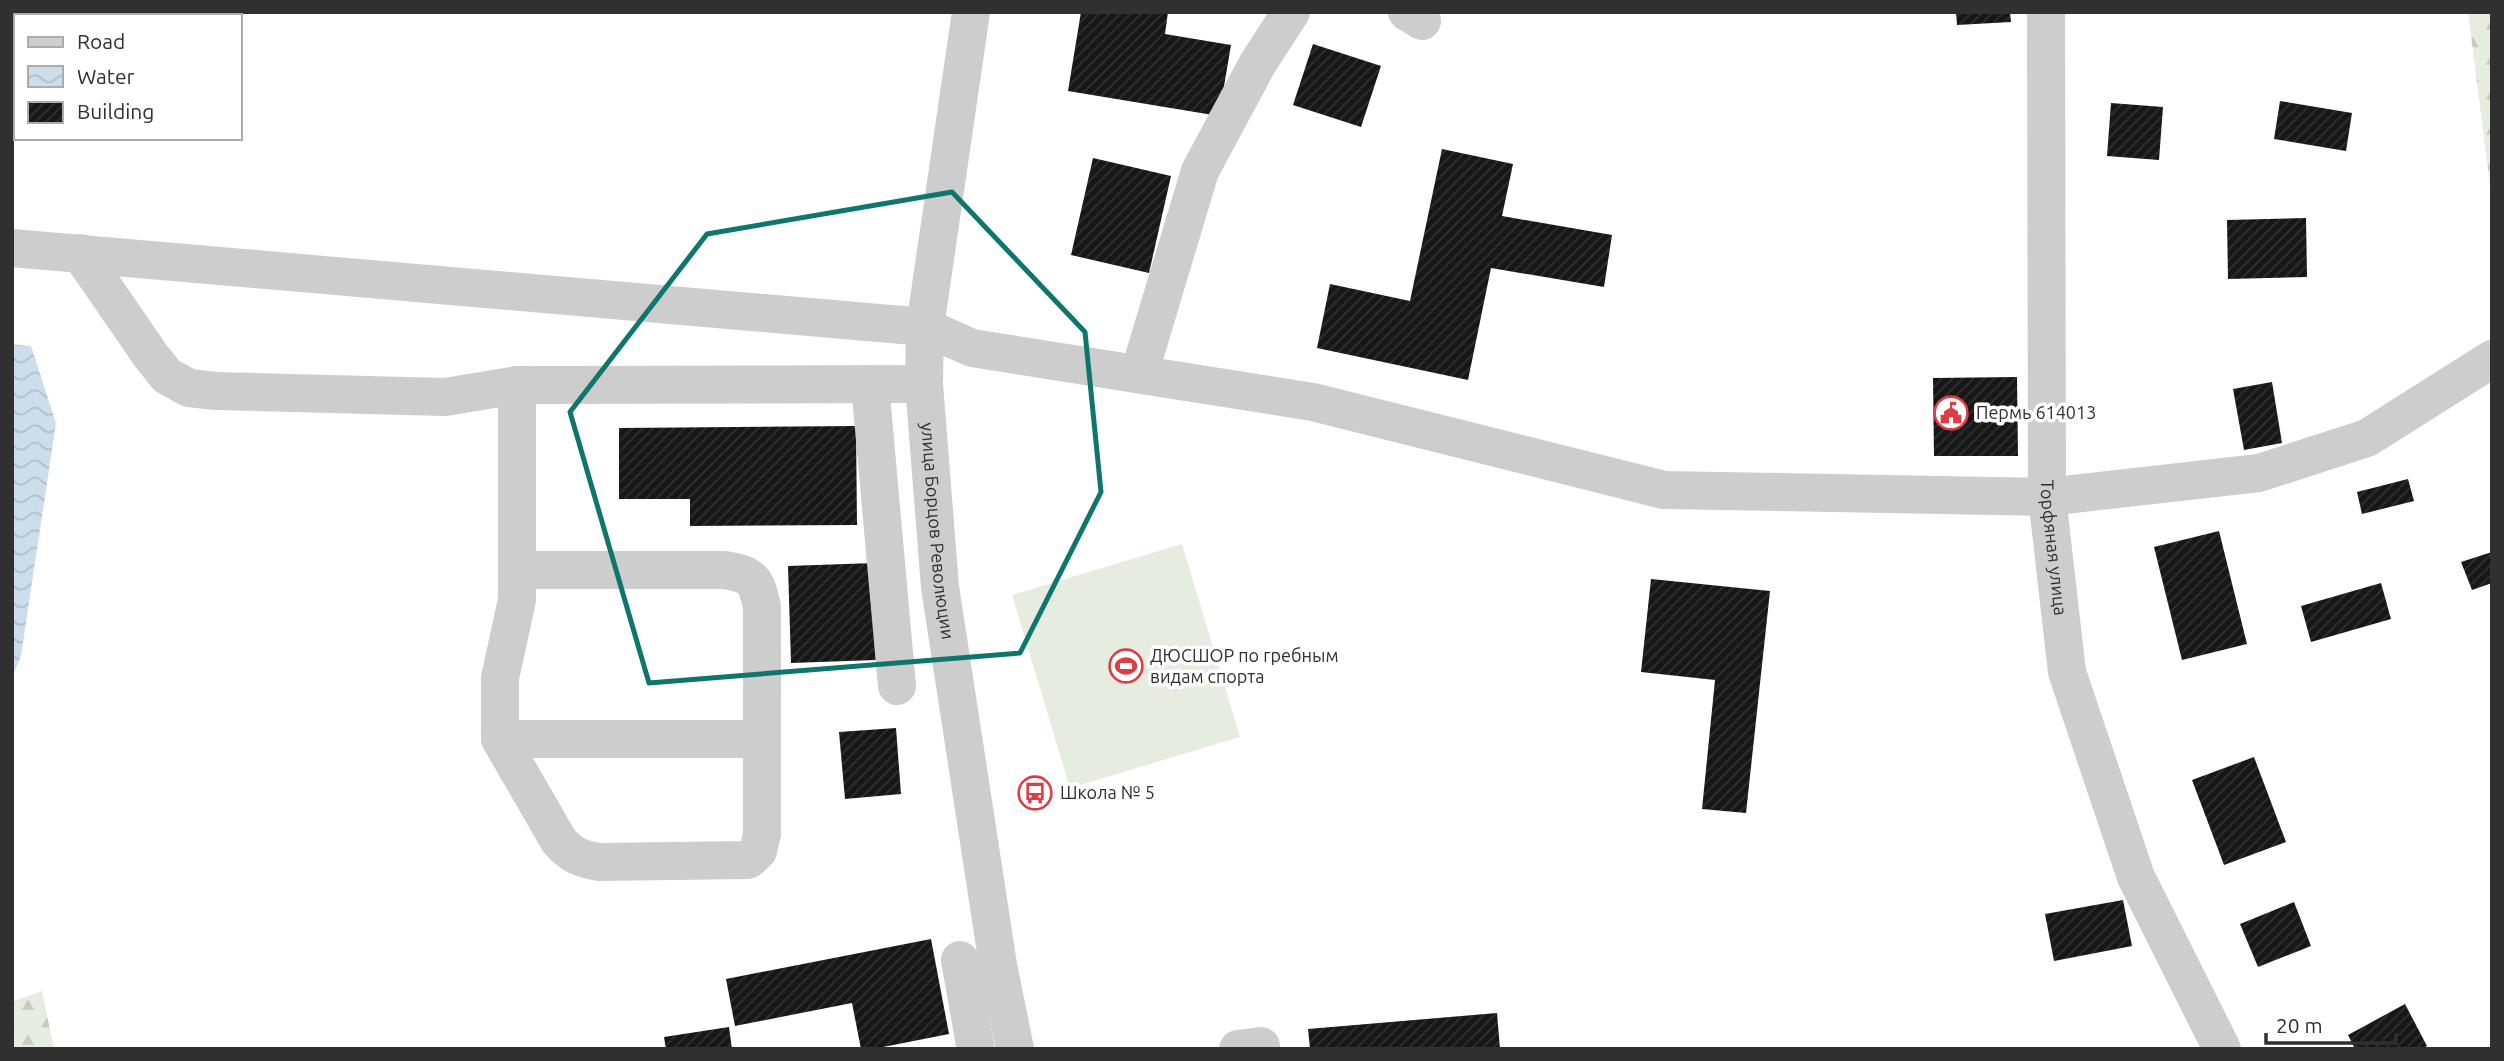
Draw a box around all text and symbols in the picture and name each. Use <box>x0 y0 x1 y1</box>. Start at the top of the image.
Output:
legend <box>14 14 242 140</box>
text: Road <box>77 29 125 53</box>
text: Water <box>77 64 135 88</box>
text: Building <box>77 99 154 123</box>
public building icon: Пермь 614013 <box>1932 394 1970 432</box>
place label: Пермь 614013 <box>1976 402 2096 422</box>
street label: улица Борцов Революции <box>918 422 959 641</box>
street label: Торфяная улица <box>2038 480 2071 616</box>
place label: ДЮСШОР по гребным видам спорта <box>1150 645 1339 686</box>
sports icon: ДЮСШОР по гребным видам спорта <box>1107 647 1145 685</box>
bus stop icon: Школа № 5 <box>1016 774 1054 812</box>
place label: Школа № 5 <box>1060 782 1155 802</box>
scale bar <box>2266 1002 2396 1046</box>
text: 20 m <box>2276 1013 2323 1037</box>

